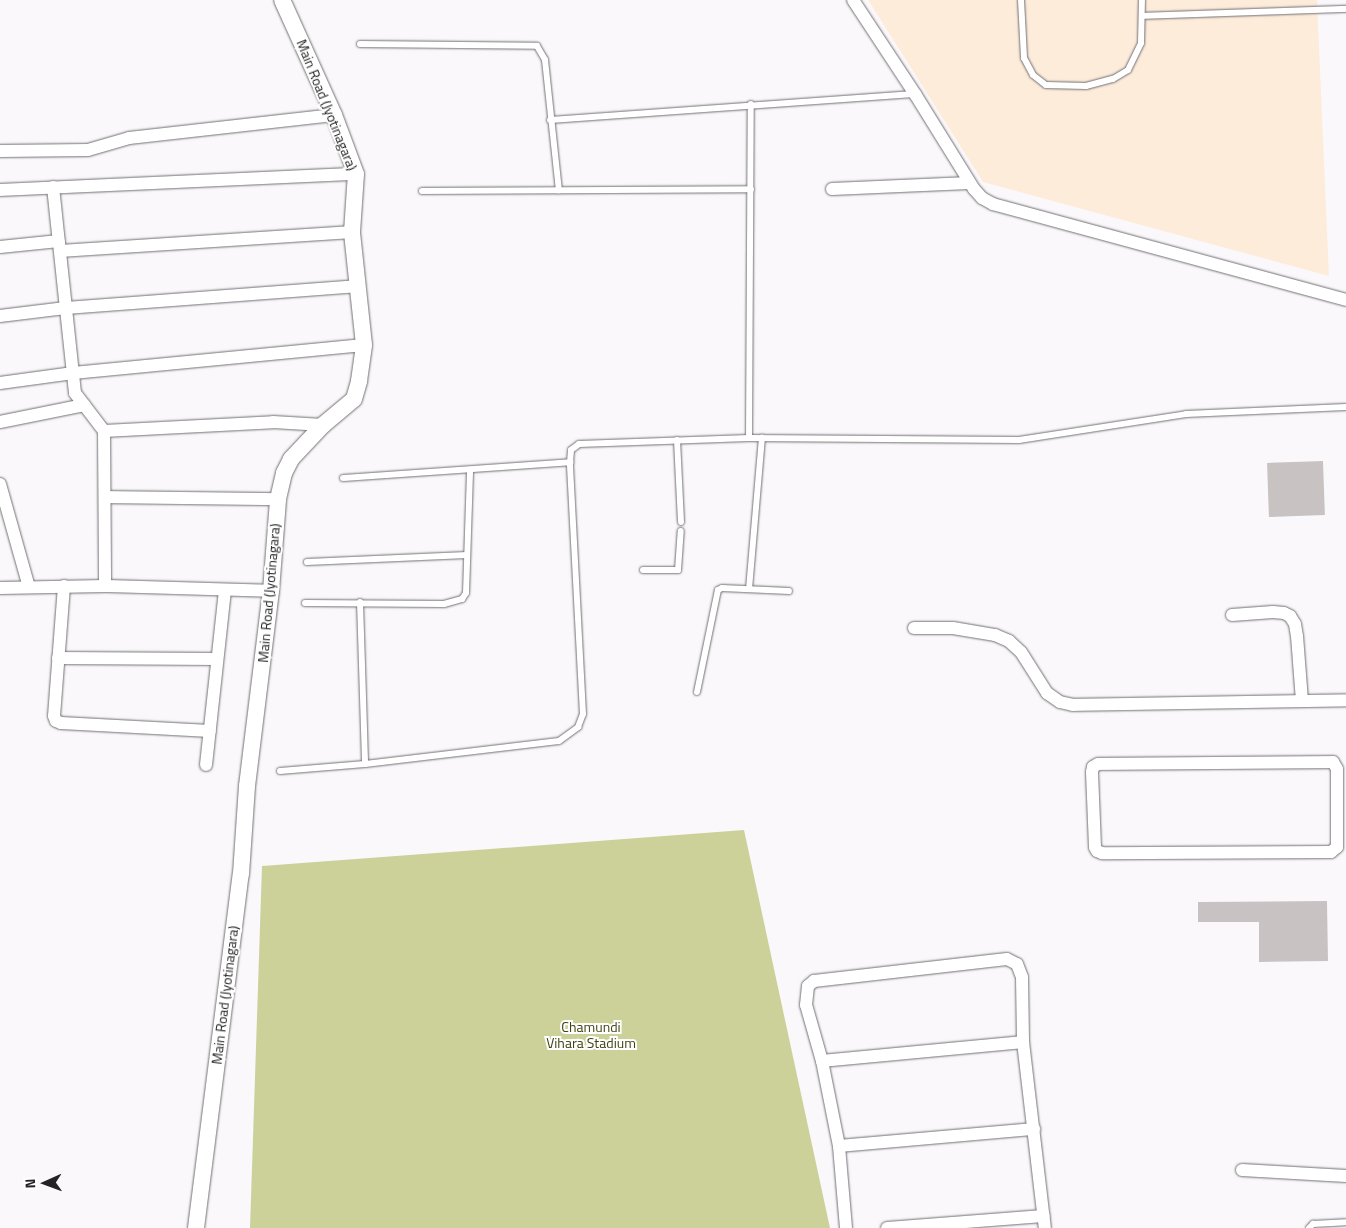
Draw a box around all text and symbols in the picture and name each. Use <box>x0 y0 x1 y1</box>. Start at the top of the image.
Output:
street label: Main Road (Jyotinagara) <box>293 37 361 173</box>
street label: Main Road (Jyotinagara) <box>255 523 283 663</box>
street label: Main Road (Jyotinagara) <box>208 925 242 1065</box>
park label: Chamundi Vihara Stadium <box>546 1019 636 1052</box>
north arrow <box>20 1158 70 1208</box>
text: N <box>19 1178 40 1189</box>

